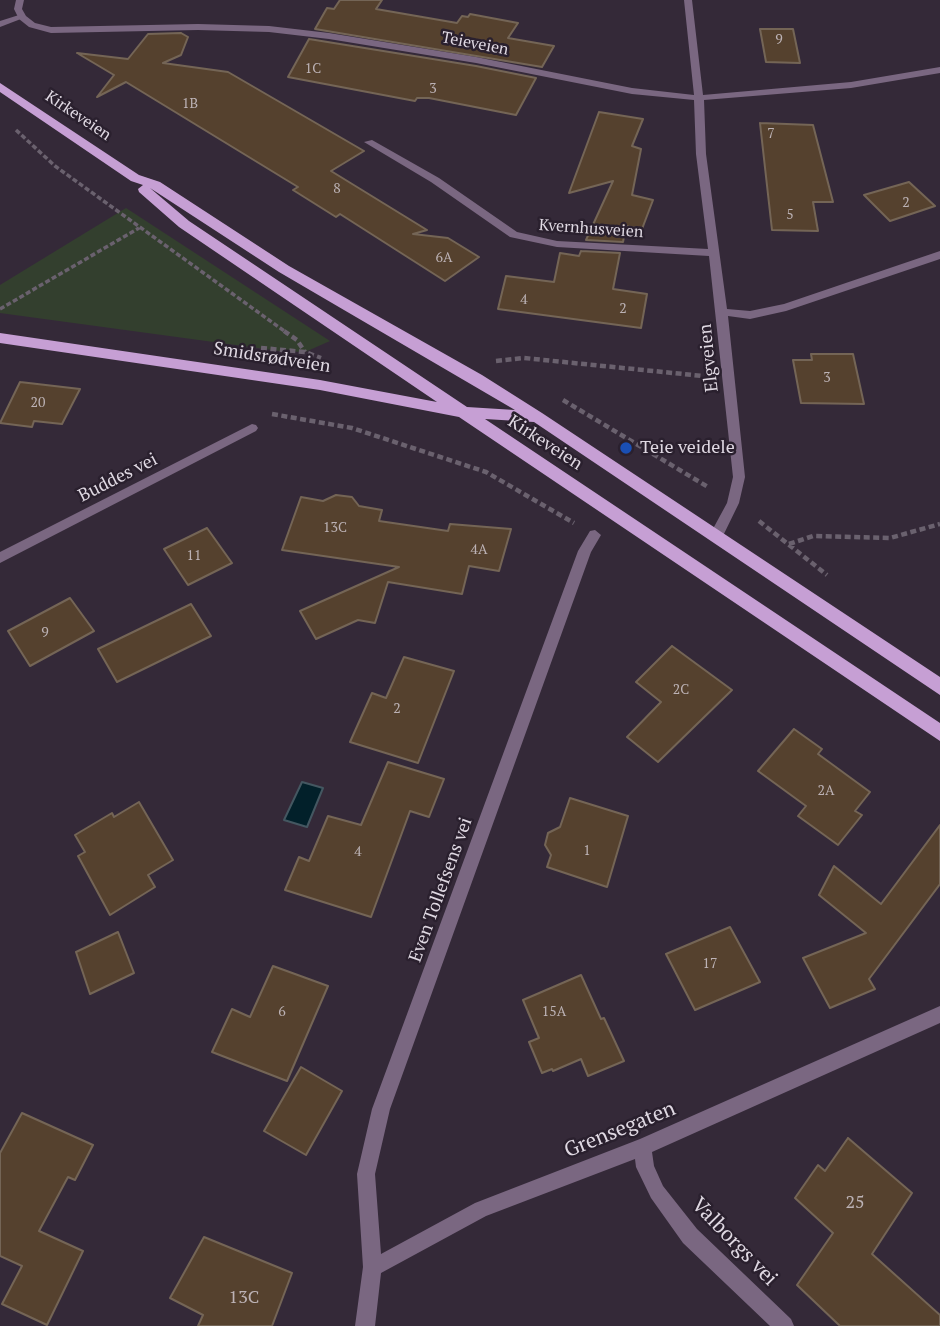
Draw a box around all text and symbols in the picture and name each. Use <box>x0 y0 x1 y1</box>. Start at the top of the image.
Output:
street label: Teieveien <box>440 28 510 60</box>
house number: 9 <box>775 32 783 48</box>
house number: 1C <box>305 61 321 77</box>
house number: 3 <box>429 81 437 97</box>
street label: Kirkeveien <box>41 87 115 145</box>
house number: 1B <box>182 96 198 112</box>
house number: 7 <box>767 126 775 142</box>
house number: 8 <box>333 181 341 197</box>
house number: 2 <box>902 195 910 211</box>
house number: 5 <box>786 207 794 223</box>
street label: Kvernhusveien <box>538 216 644 242</box>
house number: 6A <box>435 250 453 266</box>
house number: 4 <box>520 292 528 308</box>
house number: 2 <box>619 301 627 317</box>
street label: Elgveien <box>695 323 723 393</box>
street label: Smidsrødveien <box>212 338 332 378</box>
house number: 3 <box>823 370 831 386</box>
house number: 20 <box>31 395 45 411</box>
street label: Kirkeveien <box>504 411 586 475</box>
place label: Teie veidele <box>640 437 735 459</box>
marker: Teie veidele <box>618 440 634 456</box>
street label: Buddes vei <box>75 449 161 507</box>
house number: 13C <box>323 520 347 536</box>
house number: 4A <box>470 542 488 558</box>
house number: 11 <box>187 548 201 564</box>
house number: 9 <box>41 625 49 641</box>
house number: 2C <box>673 682 689 698</box>
house number: 2 <box>393 701 401 717</box>
house number: 2A <box>817 783 835 799</box>
street label: Even Tollefsens vei <box>405 815 477 965</box>
house number: 1 <box>583 843 591 859</box>
house number: 4 <box>354 844 362 860</box>
house number: 17 <box>703 956 717 972</box>
house number: 6 <box>278 1004 286 1020</box>
house number: 15A <box>542 1004 566 1020</box>
street label: Grensegaten <box>561 1096 679 1164</box>
house number: 25 <box>845 1192 865 1214</box>
street label: Valborgs vei <box>686 1193 782 1291</box>
house number: 13C <box>229 1287 259 1309</box>

